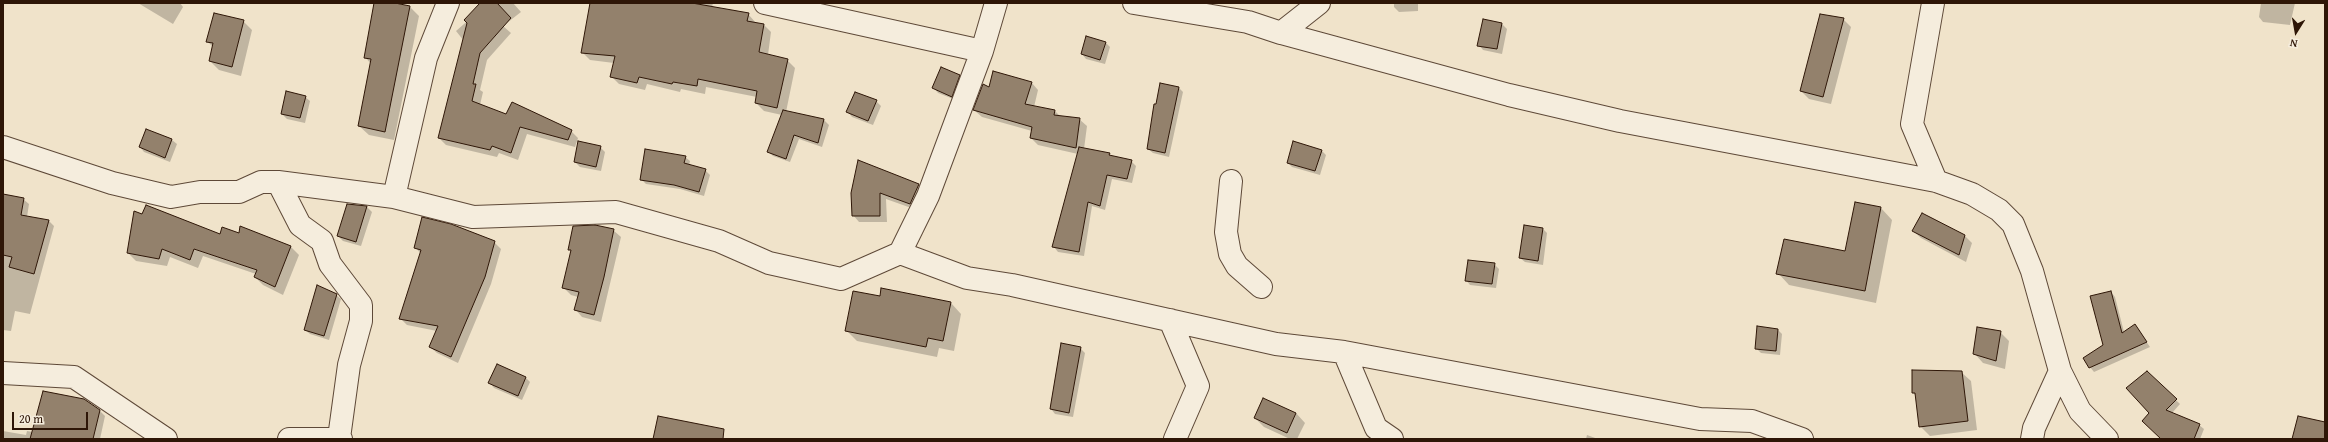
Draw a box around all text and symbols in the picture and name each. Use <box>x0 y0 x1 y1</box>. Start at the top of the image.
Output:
north arrow <box>2276 12 2316 52</box>
text: N <box>2289 35 2299 52</box>
scale bar <box>14 404 90 430</box>
text: 20 m <box>19 410 43 427</box>

